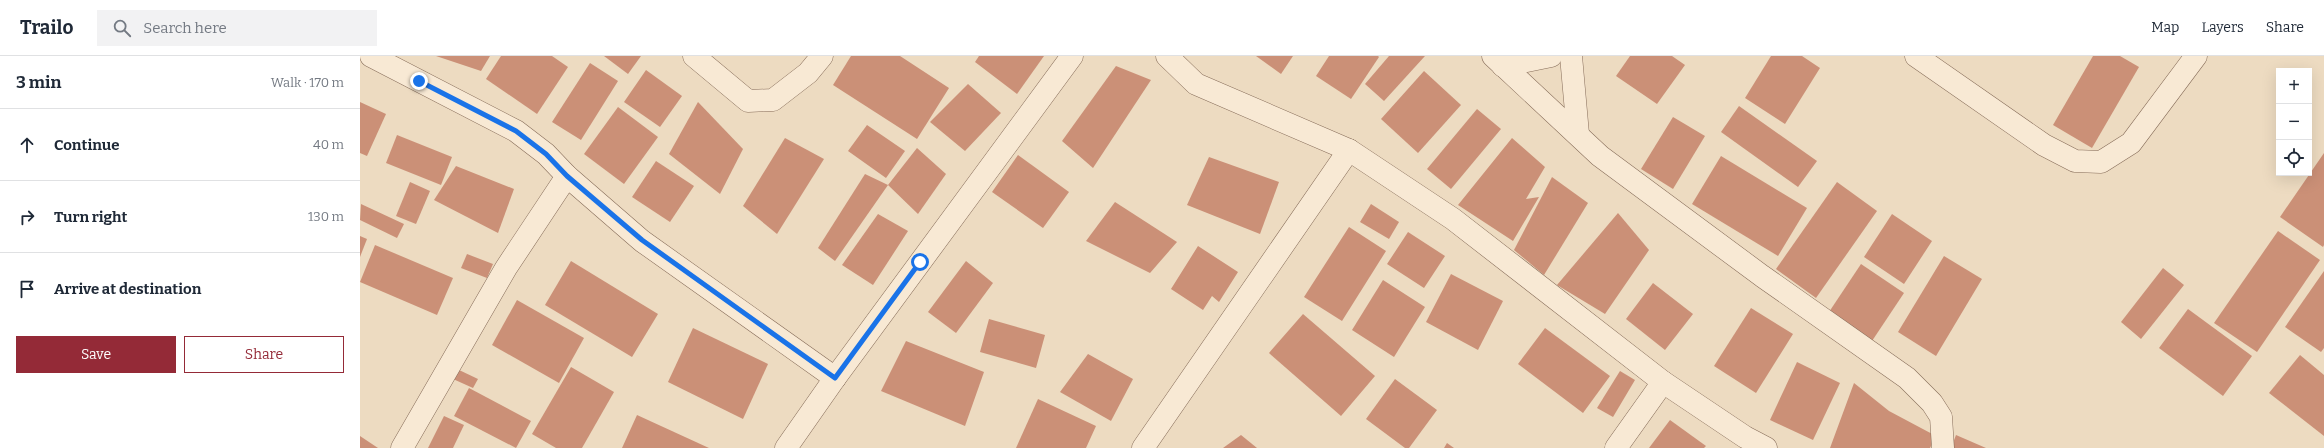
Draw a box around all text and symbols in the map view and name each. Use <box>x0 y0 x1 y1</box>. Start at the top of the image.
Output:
search box <box>97 10 377 46</box>
text: Trailo <box>20 16 73 39</box>
icon: search <box>111 17 133 39</box>
text: Search here <box>143 19 227 37</box>
text: Map <box>2151 19 2179 36</box>
text: Layers <box>2201 19 2244 36</box>
text: Share <box>2266 19 2304 36</box>
map controls <box>2276 68 2312 176</box>
button: + <box>2276 68 2312 104</box>
text: 3 min <box>16 72 61 93</box>
route end <box>410 72 428 90</box>
text: Walk · 170 m <box>271 75 344 90</box>
button: − <box>2276 104 2312 140</box>
icon: ahead <box>16 134 38 156</box>
text: Continue <box>54 136 120 154</box>
text: 40 m <box>313 137 344 152</box>
button: locate <box>2276 140 2312 176</box>
icon: right <box>16 206 38 228</box>
text: Turn right <box>54 208 127 226</box>
text: 130 m <box>308 209 344 224</box>
route start <box>911 253 929 271</box>
icon: arrive <box>16 278 38 300</box>
text: Arrive at destination <box>54 280 201 298</box>
button: Save <box>16 336 176 373</box>
button: Share <box>184 336 344 373</box>

